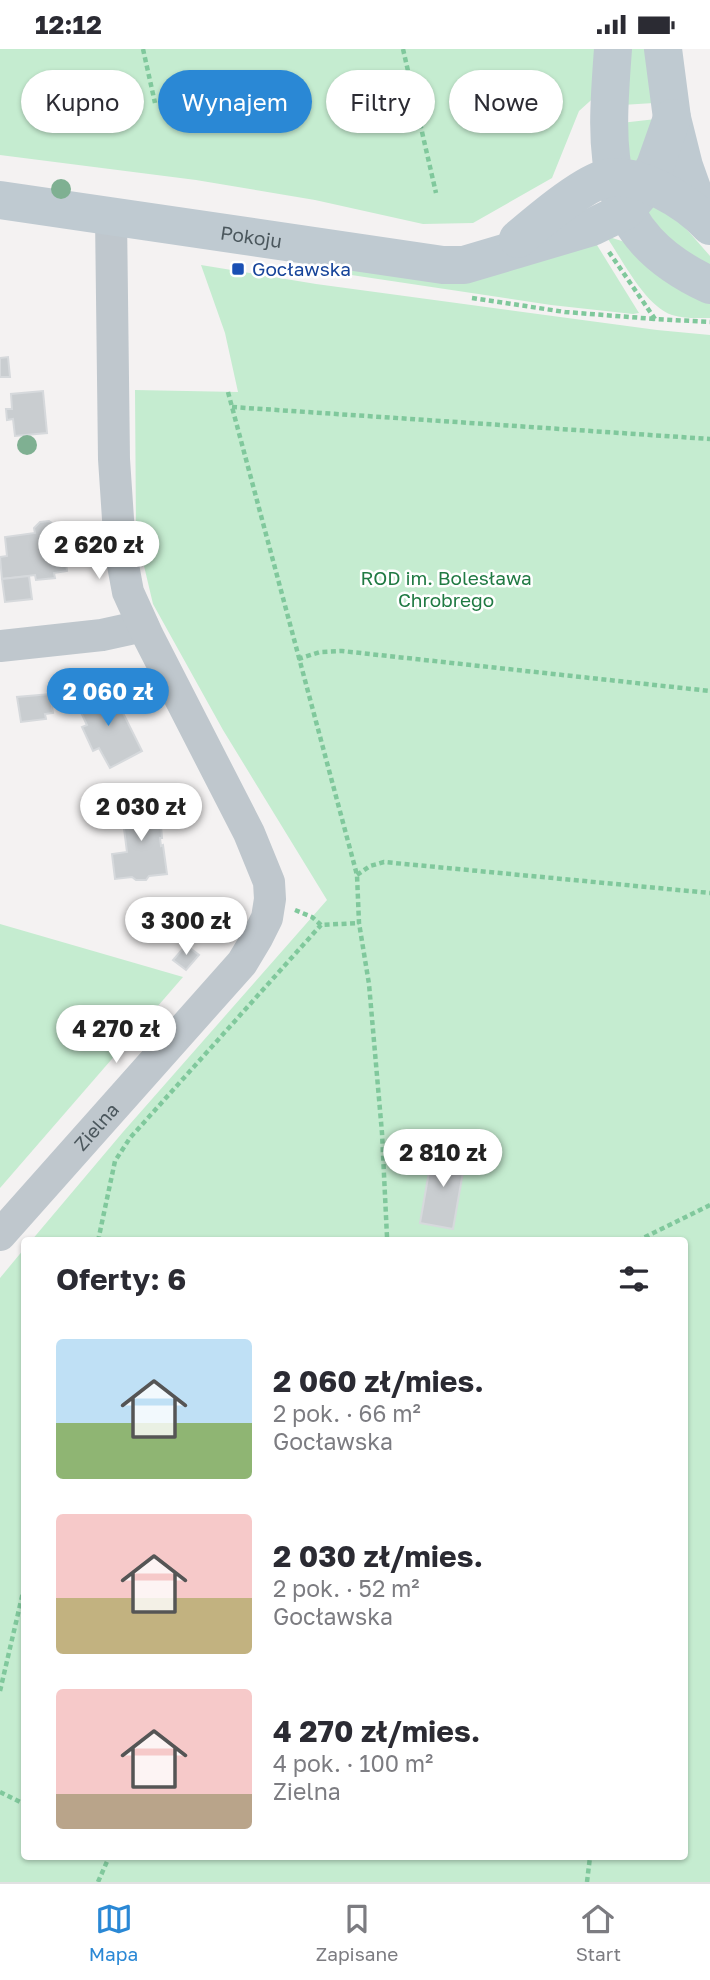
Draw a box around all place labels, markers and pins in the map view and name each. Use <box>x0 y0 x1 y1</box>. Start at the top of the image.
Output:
place label: Gocławska <box>252 257 351 280</box>
marker: Gocławska <box>230 261 246 277</box>
pin: 2 620 zł <box>27 521 171 581</box>
pin: 2 060 zł <box>36 669 180 728</box>
pin: 2 030 zł <box>69 783 213 843</box>
pin: 3 300 zł <box>114 897 258 957</box>
pin: 4 270 zł <box>44 1005 188 1065</box>
pin: 2 810 zł <box>371 1129 515 1189</box>

